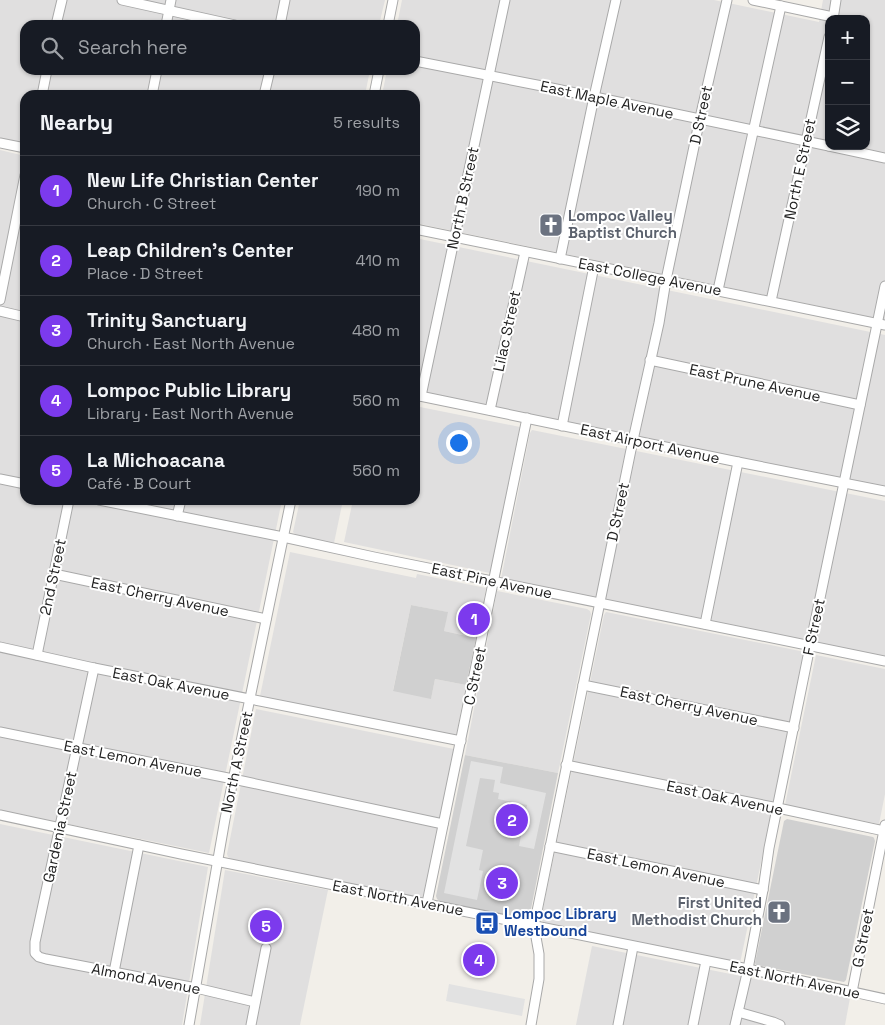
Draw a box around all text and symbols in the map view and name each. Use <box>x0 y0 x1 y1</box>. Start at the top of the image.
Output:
map controls <box>825 15 870 150</box>
button: + <box>825 15 870 60</box>
search box <box>20 20 420 75</box>
icon: search <box>38 34 66 62</box>
text: Search here <box>78 35 188 60</box>
button: − <box>825 60 870 105</box>
street label: East Maple Avenue <box>539 76 676 123</box>
street label: D Street <box>685 84 716 146</box>
button: layers <box>825 105 870 150</box>
text: Nearby <box>40 109 113 136</box>
text: 5 results <box>333 112 400 133</box>
street label: North E Street <box>780 116 820 221</box>
street label: North B Street <box>442 145 483 251</box>
text: New Life Christian Center <box>87 168 318 193</box>
text: 1 <box>52 180 60 201</box>
text: 190 m <box>355 180 400 201</box>
text: Church · C Street <box>87 193 216 214</box>
place label: Lompoc Valley Baptist Church <box>568 206 677 242</box>
church icon: Lompoc Valley Baptist Church <box>538 212 564 238</box>
text: Leap Children's Center <box>87 238 294 263</box>
text: 2 <box>51 250 61 271</box>
text: 410 m <box>356 250 400 271</box>
street label: East College Avenue <box>577 253 724 300</box>
text: Place · D Street <box>87 263 203 284</box>
street label: Lilac Street <box>489 288 524 373</box>
text: Trinity Sanctuary <box>87 308 247 333</box>
text: 3 <box>51 320 61 341</box>
text: 480 m <box>352 320 400 341</box>
text: Church · East North Avenue <box>87 333 295 354</box>
street label: East Prune Avenue <box>688 359 823 406</box>
text: Lompoc Public Library <box>87 378 291 403</box>
text: 4 <box>51 390 61 411</box>
text: 560 m <box>352 390 400 411</box>
text: Library · East North Avenue <box>87 403 294 424</box>
street label: East Airport Avenue <box>579 419 722 468</box>
your location <box>446 430 472 456</box>
text: La Michoacana <box>87 448 225 473</box>
text: 5 <box>51 460 61 481</box>
text: 560 m <box>352 460 400 481</box>
text: Café · B Court <box>87 473 191 494</box>
street label: D Street <box>602 481 633 543</box>
street label: 2nd Street <box>35 537 70 617</box>
street label: East Pine Avenue <box>430 558 554 603</box>
street label: East Cherry Avenue <box>89 573 231 620</box>
street label: F Street <box>798 597 829 657</box>
pin: 1 <box>458 600 490 638</box>
street label: C Street <box>459 645 490 707</box>
street label: East Oak Avenue <box>111 663 231 704</box>
street label: East Cherry Avenue <box>618 682 760 729</box>
street label: North A Street <box>216 709 257 815</box>
street label: East Lemon Avenue <box>62 736 204 781</box>
street label: Gardenia Street <box>38 769 81 884</box>
street label: East Oak Avenue <box>665 776 785 819</box>
pin: 2 <box>496 801 528 839</box>
street label: East Lemon Avenue <box>585 844 727 891</box>
pin: 3 <box>486 864 518 902</box>
street label: East North Avenue <box>331 875 465 920</box>
place label: First United Methodist Church <box>631 893 762 929</box>
church icon: First United Methodist Church <box>766 899 792 925</box>
place label: Lompoc Library Westbound <box>504 904 617 940</box>
pin: 5 <box>250 907 282 945</box>
street label: G Street <box>847 907 878 969</box>
bus stop icon: Lompoc Library Westbound <box>474 910 500 936</box>
pin: 4 <box>463 941 495 979</box>
street label: East North Avenue <box>728 956 862 1003</box>
street label: Almond Avenue <box>90 959 202 998</box>

